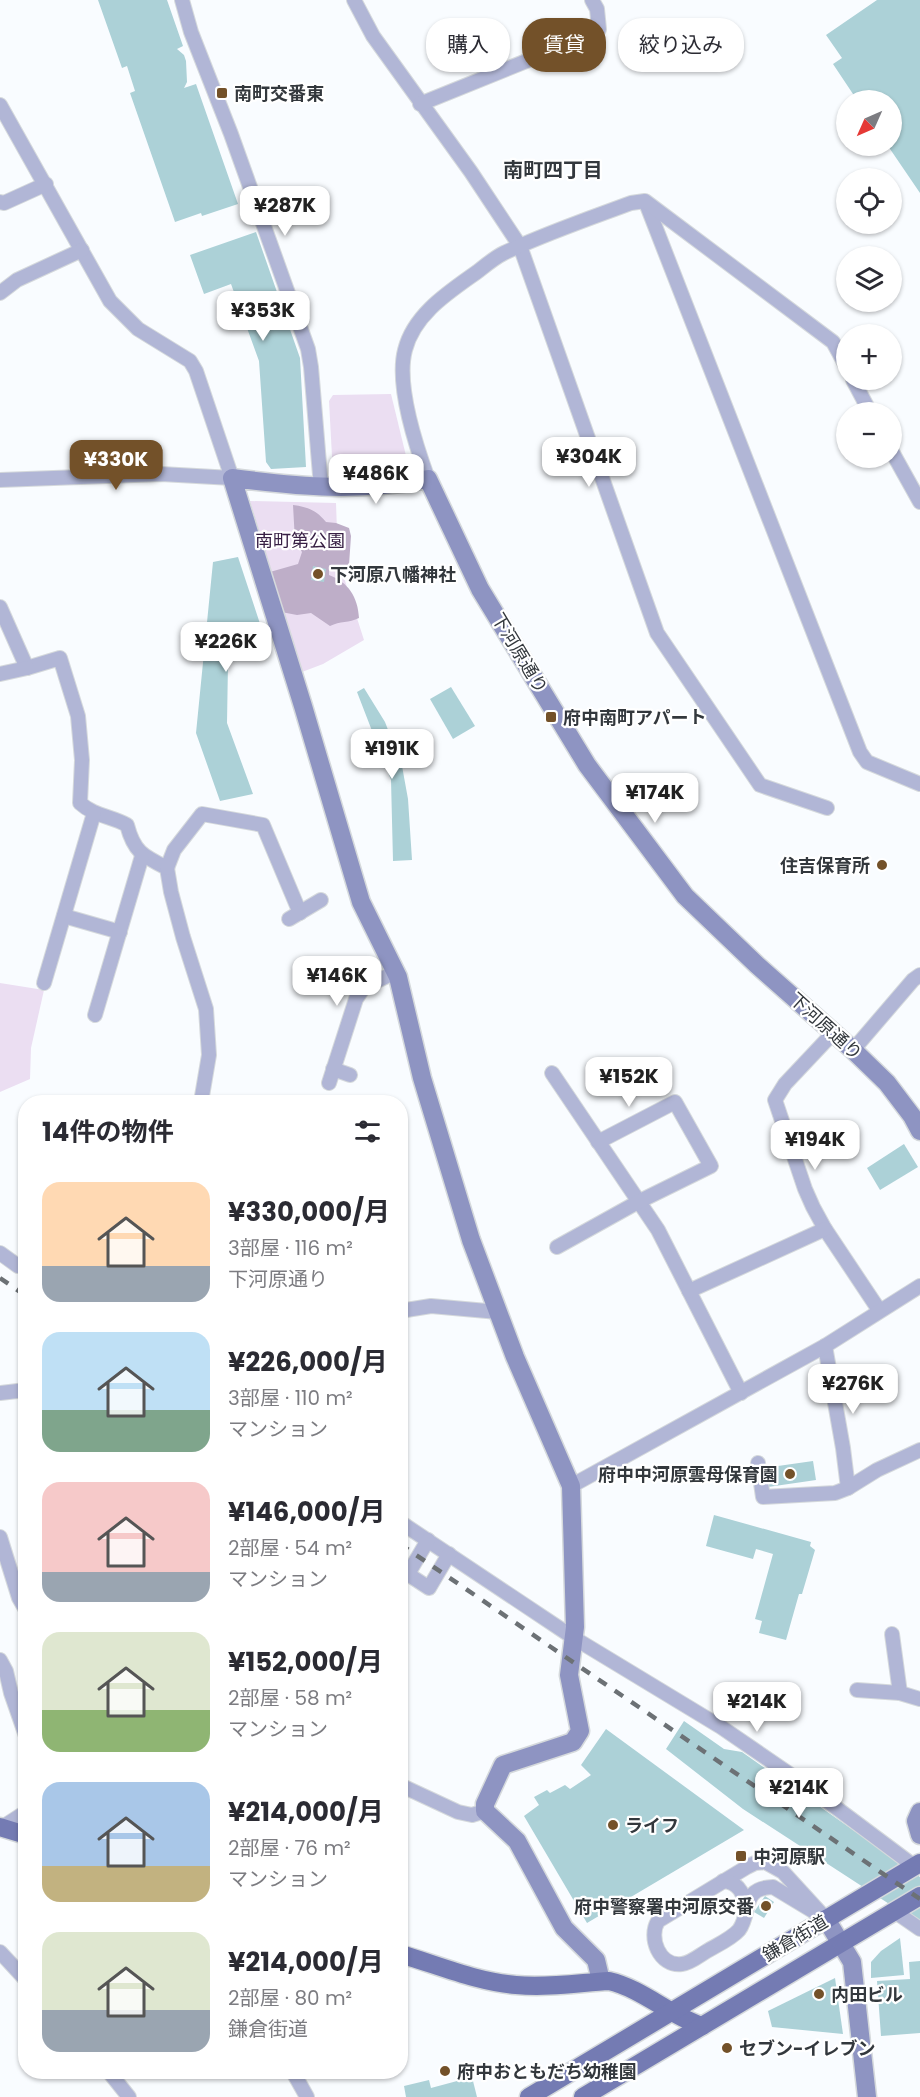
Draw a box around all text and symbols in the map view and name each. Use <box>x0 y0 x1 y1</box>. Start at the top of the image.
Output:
chip: 購入 <box>426 18 510 72</box>
chip: 賃貸 <box>522 18 606 72</box>
chip: 絞り込み <box>618 18 744 72</box>
place label: 南町交番東 <box>234 81 324 106</box>
marker: 南町交番東 <box>215 86 229 100</box>
north arrow <box>836 90 902 156</box>
map controls <box>836 90 902 468</box>
district label: 南町四丁目 <box>503 156 603 184</box>
button: locate <box>836 168 902 234</box>
pin: ¥287K <box>243 186 327 237</box>
text: ¥287K <box>254 191 316 219</box>
button: layers <box>836 246 902 312</box>
pin: ¥353K <box>221 291 305 342</box>
text: ¥353K <box>231 296 295 324</box>
button: + <box>836 324 902 390</box>
button: − <box>836 402 902 468</box>
pin: ¥304K <box>547 437 631 488</box>
pin: ¥330K <box>74 440 158 491</box>
text: ¥304K <box>556 442 622 470</box>
text: ¥330K <box>84 445 148 473</box>
pin: ¥486K <box>334 454 418 505</box>
text: ¥486K <box>343 459 409 487</box>
park label: 南町第公園 <box>255 528 345 553</box>
place label: 下河原八幡神社 <box>330 562 456 587</box>
marker: 下河原八幡神社 <box>311 567 325 581</box>
street label: 下河原通り <box>486 608 554 698</box>
pin: ¥226K <box>184 622 268 673</box>
text: ¥226K <box>195 627 257 655</box>
place label: 府中南町アパート <box>563 705 707 730</box>
marker: 府中南町アパート <box>544 710 558 724</box>
pin: ¥191K <box>350 729 434 780</box>
text: ¥191K <box>365 734 419 762</box>
pin: ¥174K <box>613 773 697 824</box>
text: ¥174K <box>625 778 685 806</box>
place label: 住吉保育所 <box>780 853 870 878</box>
marker: 住吉保育所 <box>875 858 889 872</box>
pin: ¥146K <box>295 956 379 1007</box>
text: ¥146K <box>306 961 368 989</box>
street label: 下河原通り <box>784 987 868 1065</box>
pin: ¥152K <box>587 1057 671 1108</box>
text: ¥152K <box>599 1062 659 1090</box>
text: 14件の物件 <box>42 1114 173 1150</box>
icon: filters <box>351 1115 384 1148</box>
pin: ¥194K <box>773 1120 857 1171</box>
text: ¥194K <box>785 1125 845 1153</box>
text: ¥330,000/月 <box>228 1194 390 1230</box>
icon: home <box>90 1206 162 1278</box>
text: 3部屋 · 116 m² <box>228 1234 353 1262</box>
text: 下河原通り <box>228 1265 328 1293</box>
text: ¥226,000/月 <box>228 1344 388 1380</box>
icon: home <box>90 1356 162 1428</box>
pin: ¥276K <box>811 1364 895 1415</box>
text: ¥276K <box>822 1369 884 1397</box>
text: 3部屋 · 110 m² <box>228 1384 353 1412</box>
text: マンション <box>228 1415 328 1443</box>
place label: 府中中河原雲母保育園 <box>598 1462 778 1487</box>
marker: 府中中河原雲母保育園 <box>783 1467 797 1481</box>
text: ¥146,000/月 <box>228 1494 385 1530</box>
icon: home <box>90 1506 162 1578</box>
text: 2部屋 · 54 m² <box>228 1534 352 1562</box>
text: マンション <box>228 1565 328 1593</box>
text: ¥152,000/月 <box>228 1644 383 1680</box>
icon: home <box>90 1656 162 1728</box>
pin: ¥214K <box>715 1682 799 1733</box>
text: 2部屋 · 58 m² <box>228 1684 352 1712</box>
text: ¥214K <box>727 1687 787 1715</box>
text: マンション <box>228 1715 328 1743</box>
pin: ¥214K <box>757 1768 841 1819</box>
text: ¥214K <box>769 1773 829 1801</box>
text: ¥214,000/月 <box>228 1794 384 1830</box>
icon: home <box>90 1806 162 1878</box>
place label: ライフ <box>625 1813 679 1838</box>
marker: ライフ <box>606 1818 620 1832</box>
text: 2部屋 · 76 m² <box>228 1834 351 1862</box>
place label: 中河原駅 <box>753 1844 825 1869</box>
marker: 中河原駅 <box>734 1849 748 1863</box>
text: マンション <box>228 1865 328 1893</box>
place label: 府中警察署中河原交番 <box>574 1894 754 1919</box>
marker: 府中警察署中河原交番 <box>759 1899 773 1913</box>
street label: 鎌倉街道 <box>758 1909 832 1967</box>
text: ¥214,000/月 <box>228 1944 384 1980</box>
icon: home <box>90 1956 162 2028</box>
place label: 内田ビル <box>831 1982 903 2007</box>
text: 2部屋 · 80 m² <box>228 1984 352 2012</box>
marker: 内田ビル <box>812 1987 826 2001</box>
text: 鎌倉街道 <box>228 2015 308 2043</box>
place label: セブン-イレブン <box>739 2036 875 2061</box>
marker: セブン-イレブン <box>720 2041 734 2055</box>
place label: 府中おともだち幼稚園 <box>457 2059 637 2084</box>
marker: 府中おともだち幼稚園 <box>438 2064 452 2078</box>

